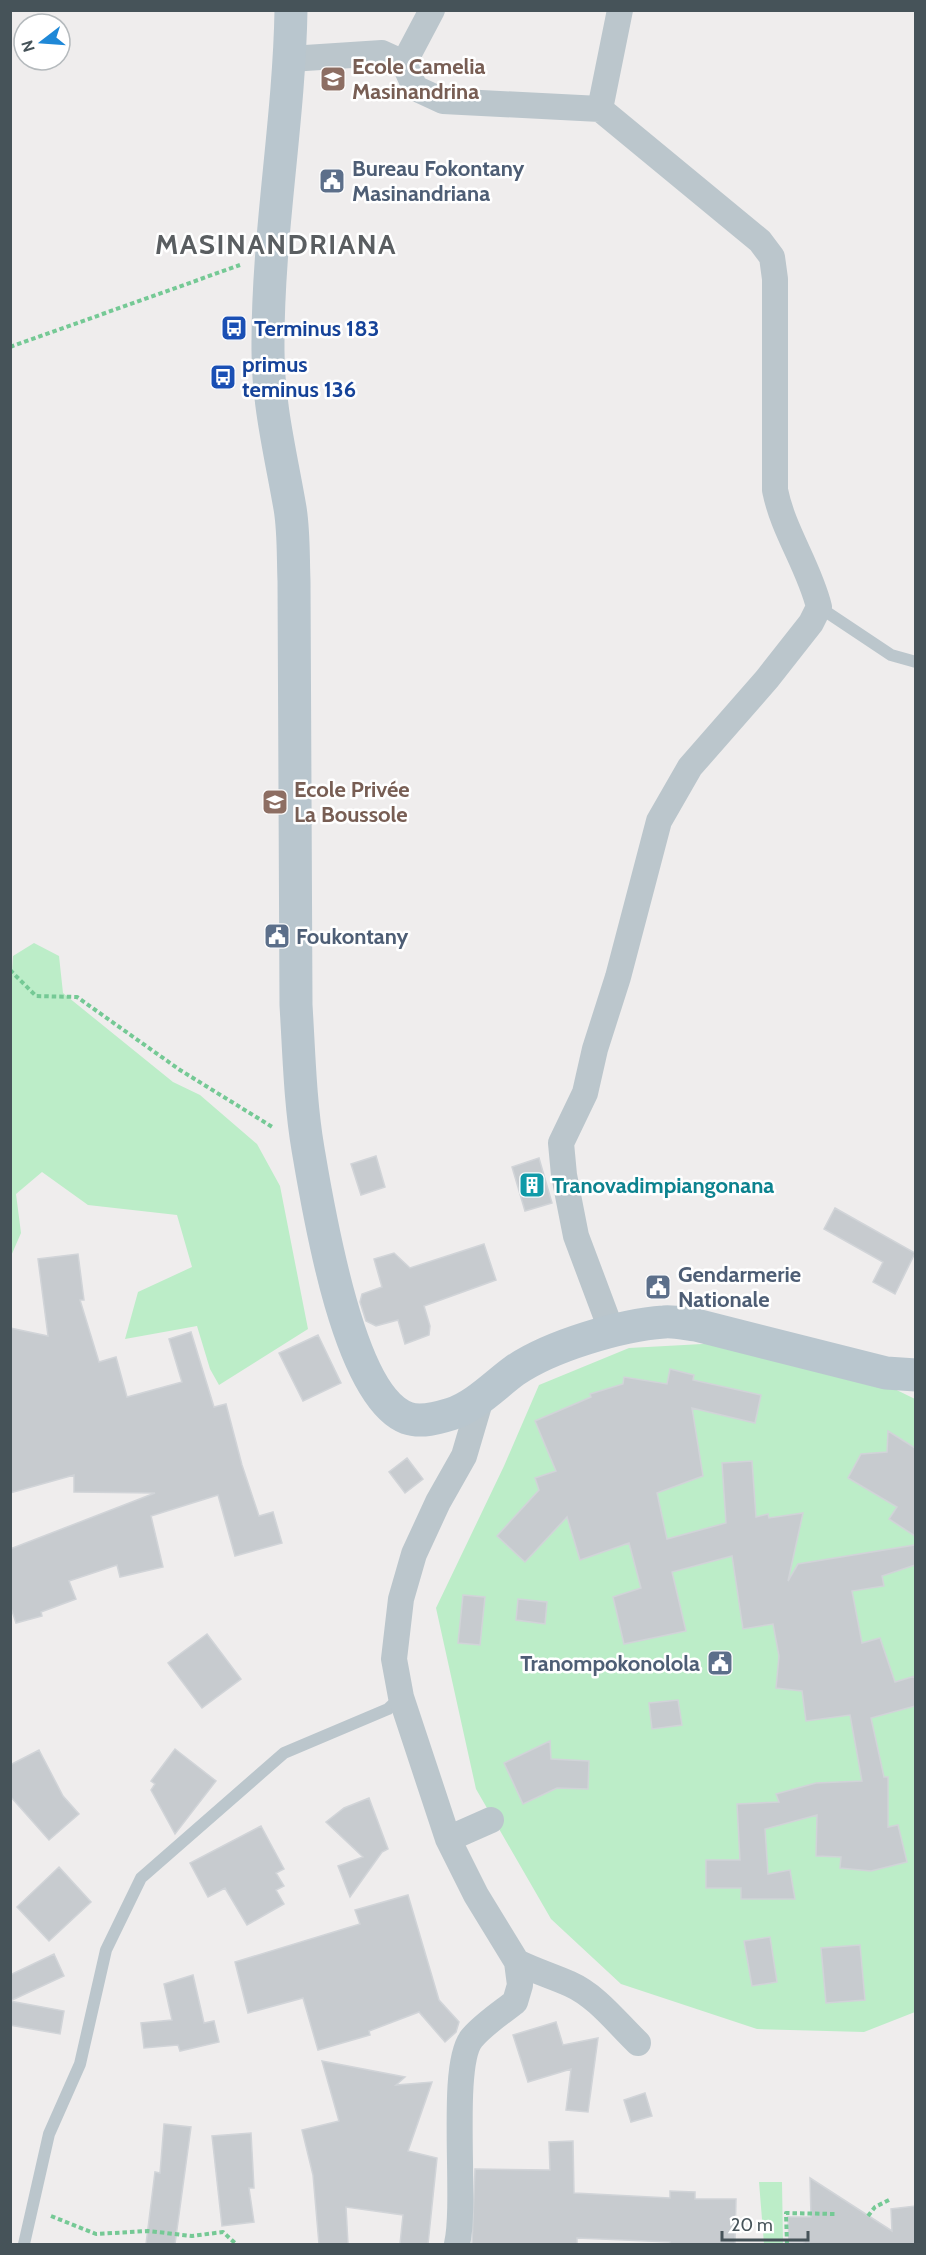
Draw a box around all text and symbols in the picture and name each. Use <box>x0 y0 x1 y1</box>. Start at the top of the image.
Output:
north arrow <box>12 12 72 72</box>
text: N <box>17 38 39 54</box>
place label: Ecole Camelia Masinandrina <box>352 53 486 105</box>
school or university icon: Ecole Camelia Masinandrina <box>318 64 348 94</box>
place label: Bureau Fokontany Masinandriana <box>352 155 525 207</box>
public building icon: Bureau Fokontany Masinandriana <box>317 166 347 196</box>
district label: MASINANDRIANA <box>155 227 397 261</box>
bus stop icon: Terminus 183 <box>219 313 249 343</box>
place label: Terminus 183 <box>254 315 379 342</box>
place label: primus teminus 136 <box>242 351 356 403</box>
bus stop icon: primus teminus 136 <box>208 362 238 392</box>
place label: Ecole Privée La Boussole <box>294 776 410 828</box>
school or university icon: Ecole Privée La Boussole <box>260 787 290 817</box>
public building icon: Foukontany <box>262 921 292 951</box>
place label: Foukontany <box>296 923 409 950</box>
building icon: Tranovadimpiangonana <box>517 1170 547 1200</box>
place label: Tranovadimpiangonana <box>552 1172 774 1199</box>
place label: Gendarmerie Nationale <box>678 1261 801 1313</box>
public building icon: Gendarmerie Nationale <box>643 1272 673 1302</box>
public building icon: Tranompokonolola <box>705 1648 735 1678</box>
place label: Tranompokonolola <box>520 1650 700 1677</box>
scale bar <box>722 2204 808 2242</box>
text: 20 m <box>731 2214 773 2236</box>

